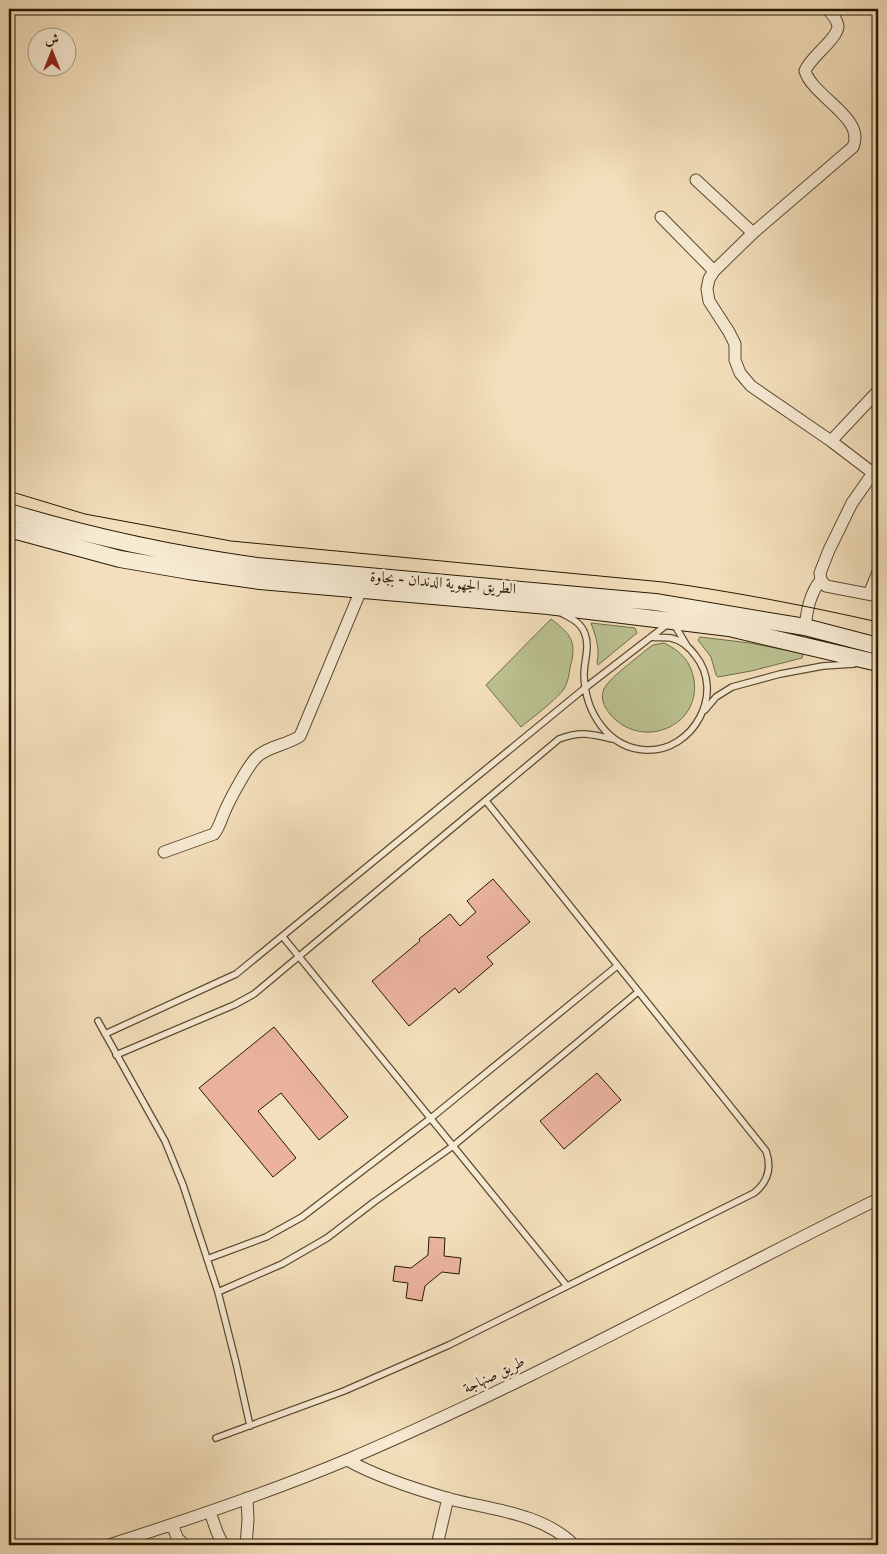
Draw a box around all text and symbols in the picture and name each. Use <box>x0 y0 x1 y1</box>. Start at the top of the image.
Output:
north arrow <box>28 28 78 78</box>
text: ش <box>45 31 59 49</box>
street label: الطريق الجهوية الدندان - بجاوة <box>369 567 517 599</box>
street label: طريق صنهاجة <box>460 1352 528 1398</box>

